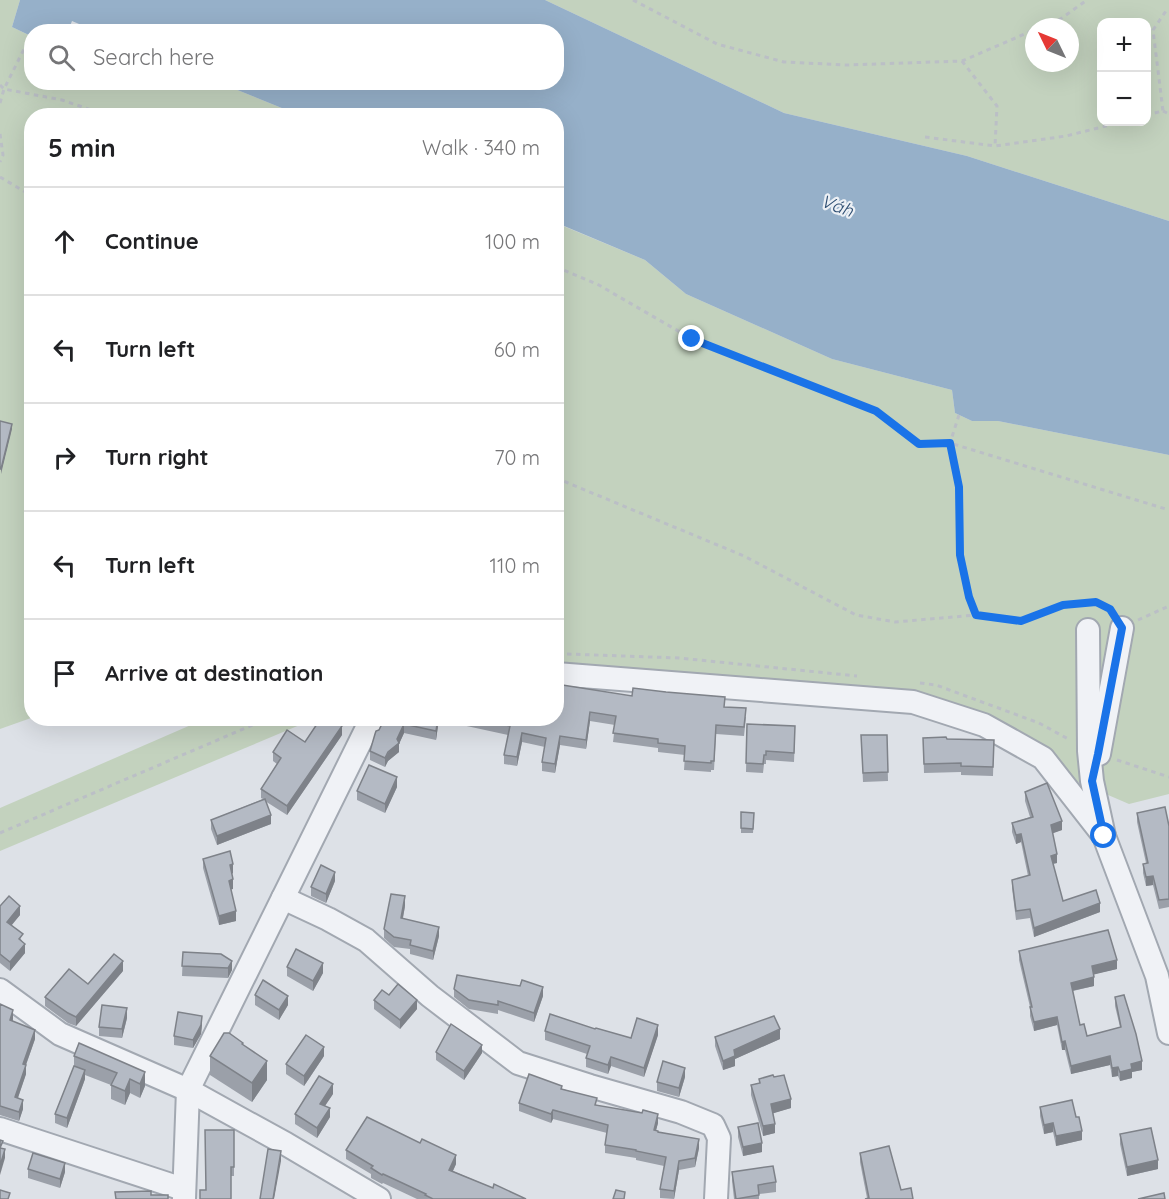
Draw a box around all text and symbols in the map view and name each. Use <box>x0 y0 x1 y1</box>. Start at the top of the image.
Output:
north arrow <box>1025 18 1079 72</box>
map controls <box>1097 18 1151 126</box>
button: + <box>1097 18 1151 72</box>
search box <box>24 24 564 90</box>
icon: search <box>45 41 78 74</box>
text: Search here <box>93 43 214 71</box>
button: − <box>1097 72 1151 126</box>
text: 5 min <box>48 131 116 164</box>
text: Walk · 340 m <box>422 135 540 160</box>
water label: Váh <box>818 189 857 222</box>
icon: ahead <box>48 225 81 258</box>
text: Continue <box>105 227 199 255</box>
text: 100 m <box>485 229 540 254</box>
route end <box>678 325 704 351</box>
icon: left <box>48 333 81 366</box>
text: Turn left <box>105 335 195 363</box>
text: 60 m <box>494 337 540 362</box>
icon: right <box>48 441 81 474</box>
text: Turn right <box>105 443 209 471</box>
text: 70 m <box>494 445 540 470</box>
icon: left <box>48 549 81 582</box>
text: Turn left <box>105 551 195 579</box>
text: 110 m <box>490 553 540 578</box>
icon: arrive <box>48 657 81 690</box>
text: Arrive at destination <box>105 659 323 687</box>
route start <box>1090 822 1116 848</box>

